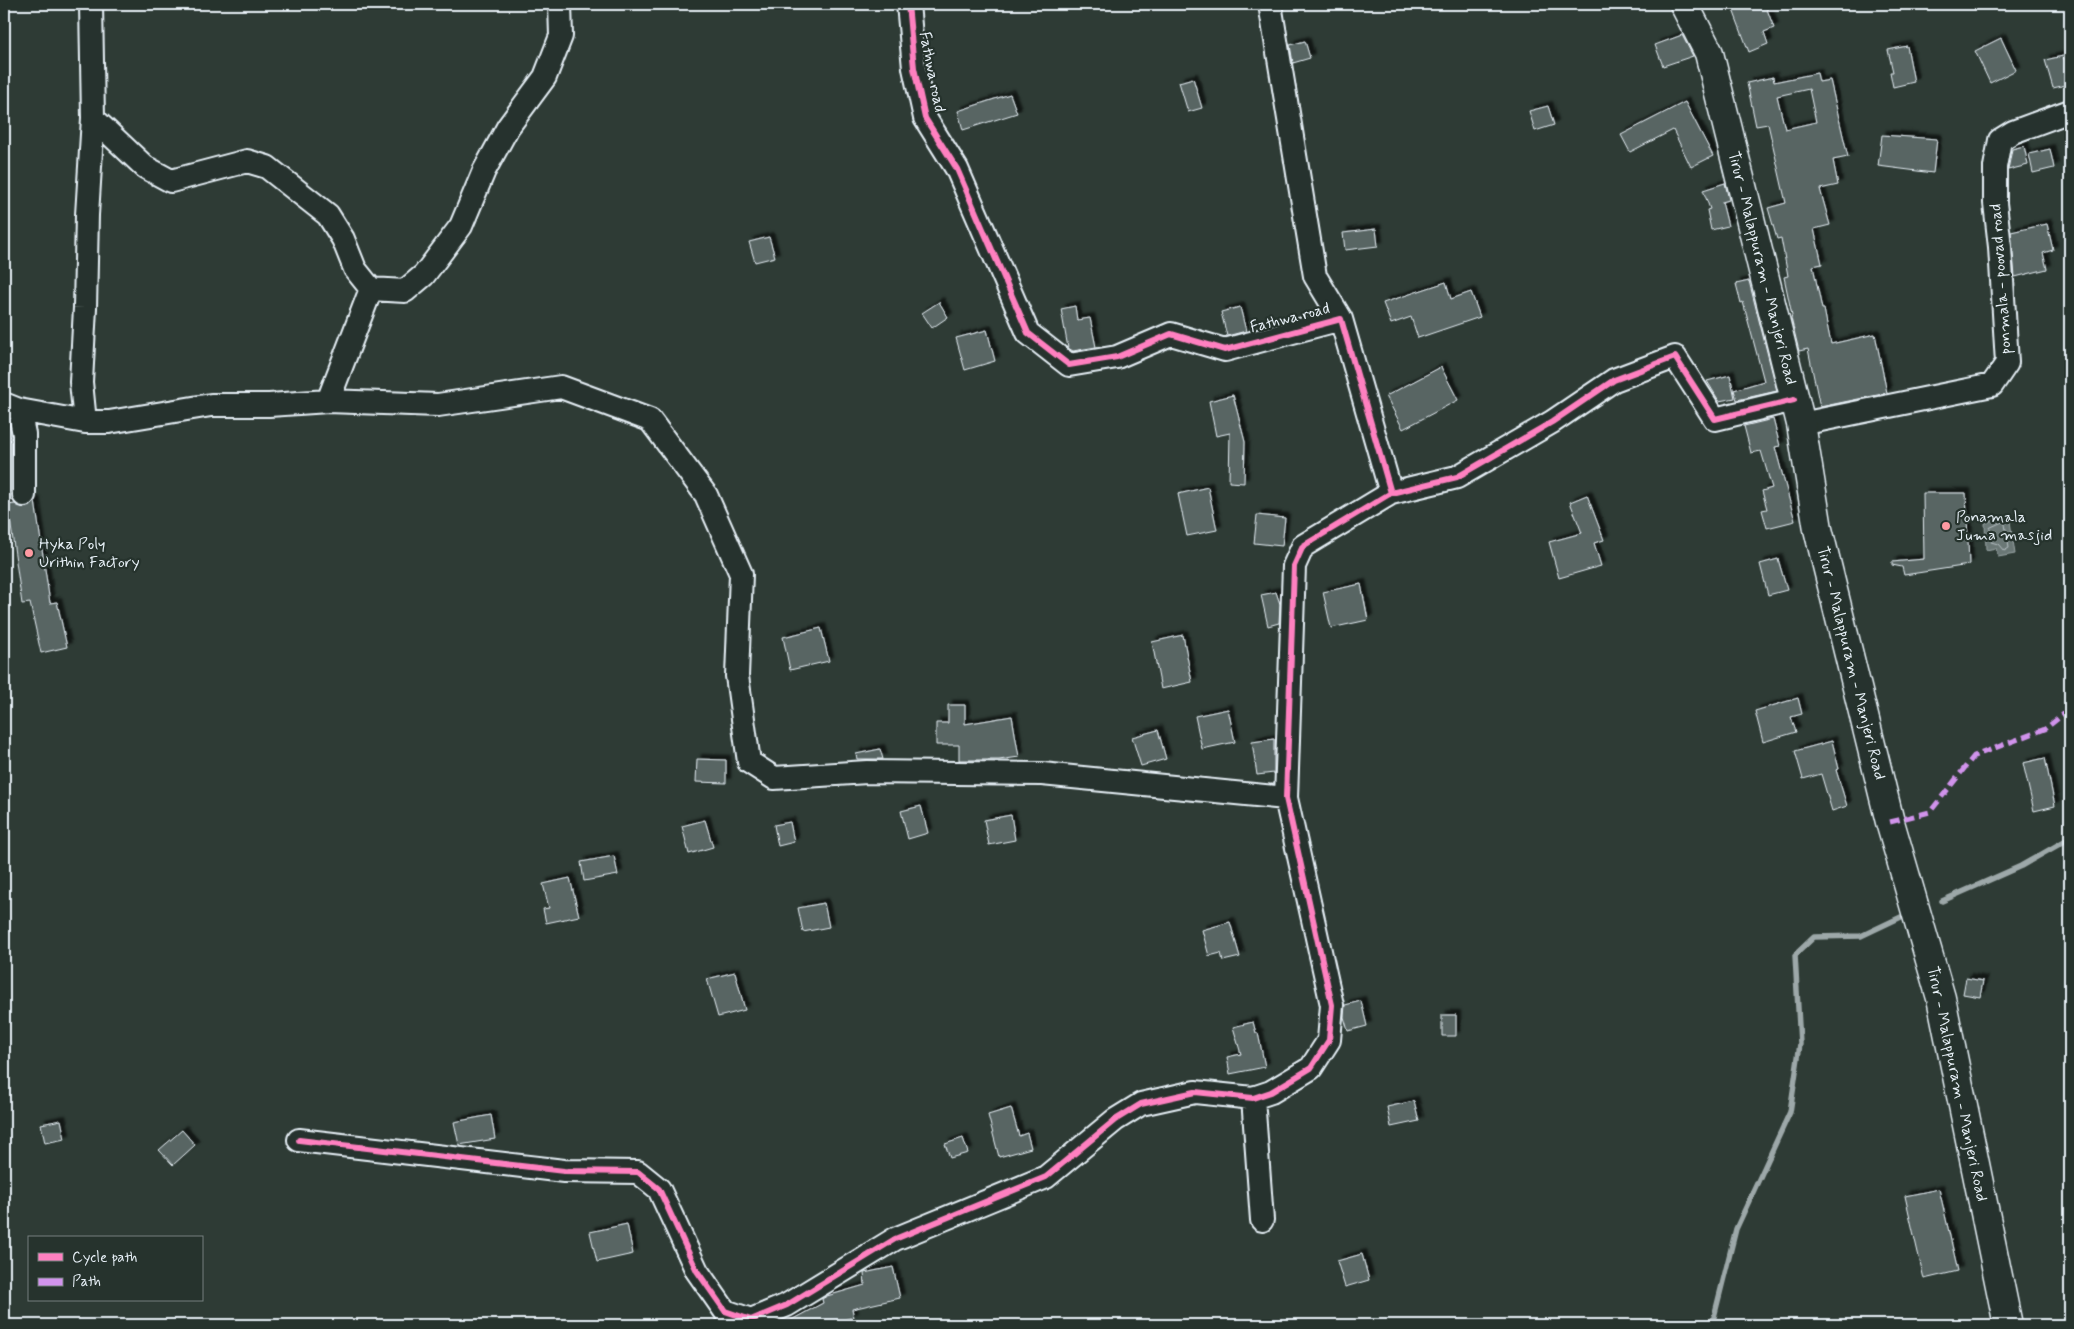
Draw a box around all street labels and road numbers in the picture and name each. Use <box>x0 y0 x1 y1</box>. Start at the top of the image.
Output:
street label: Fathwa road <box>914 30 950 114</box>
street label: Tirur - Malappuram - Manjeri Road <box>1723 149 1801 387</box>
street label: ponmala - poovad road <box>1985 203 2017 355</box>
street label: Fathwa road <box>1248 298 1332 338</box>
street label: Tirur - Malappuram - Manjeri Road <box>1812 544 1890 782</box>
street label: Tirur - Malappuram - Manjeri Road <box>1922 964 1992 1204</box>

